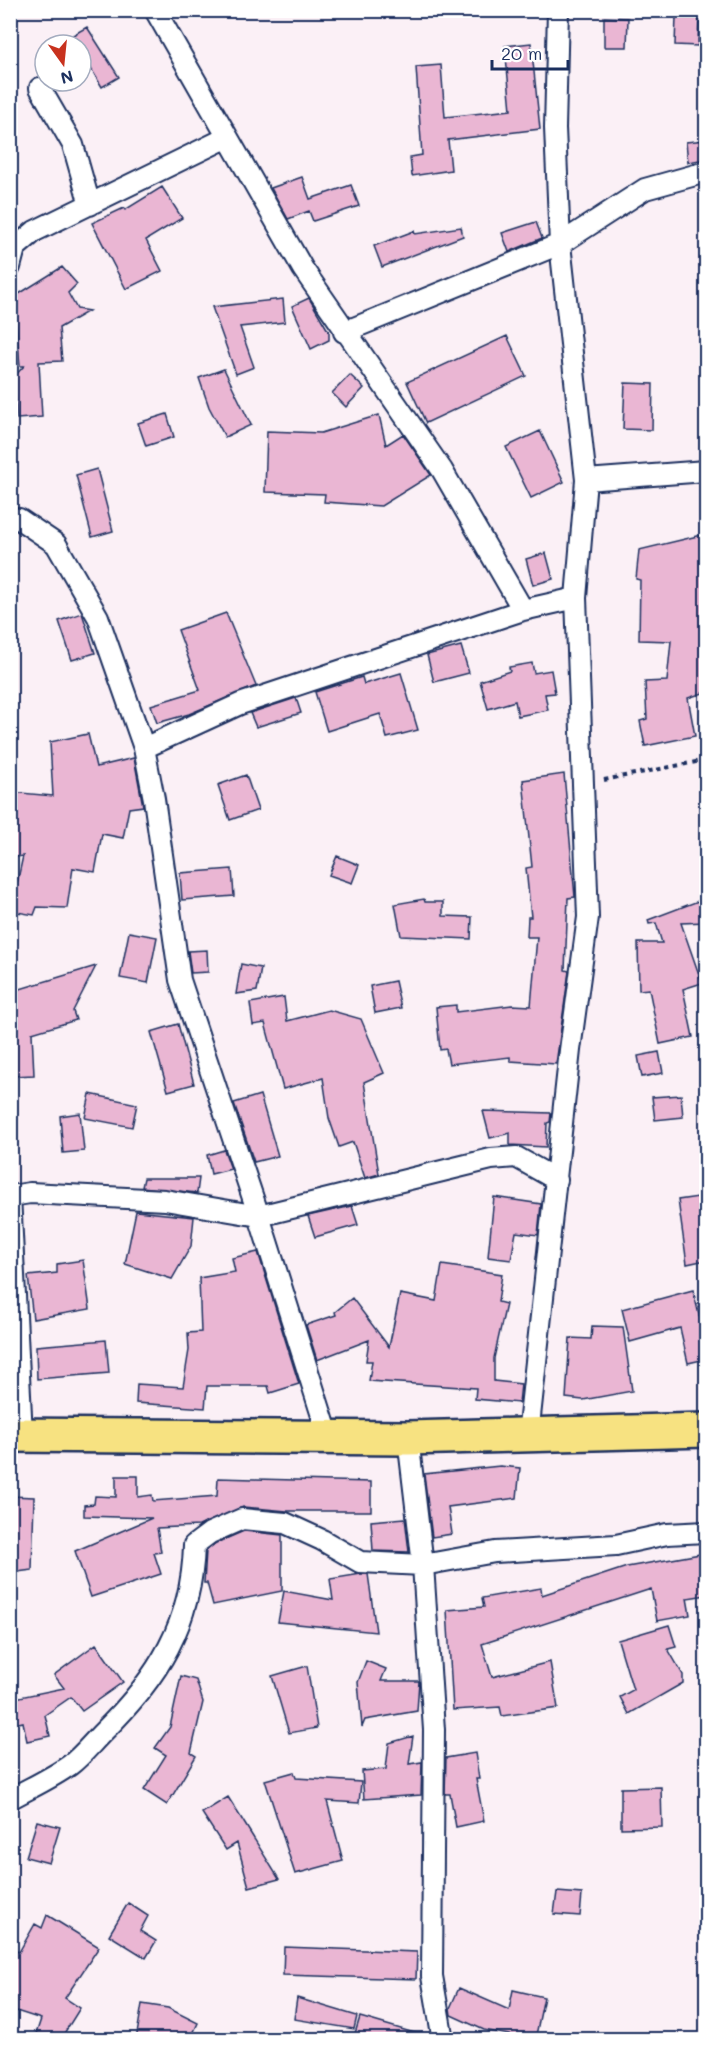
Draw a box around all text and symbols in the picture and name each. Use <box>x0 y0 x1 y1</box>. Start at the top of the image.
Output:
north arrow <box>33 33 93 93</box>
scale bar <box>492 33 568 71</box>
text: 20 m <box>501 41 542 65</box>
text: N <box>58 66 76 90</box>

